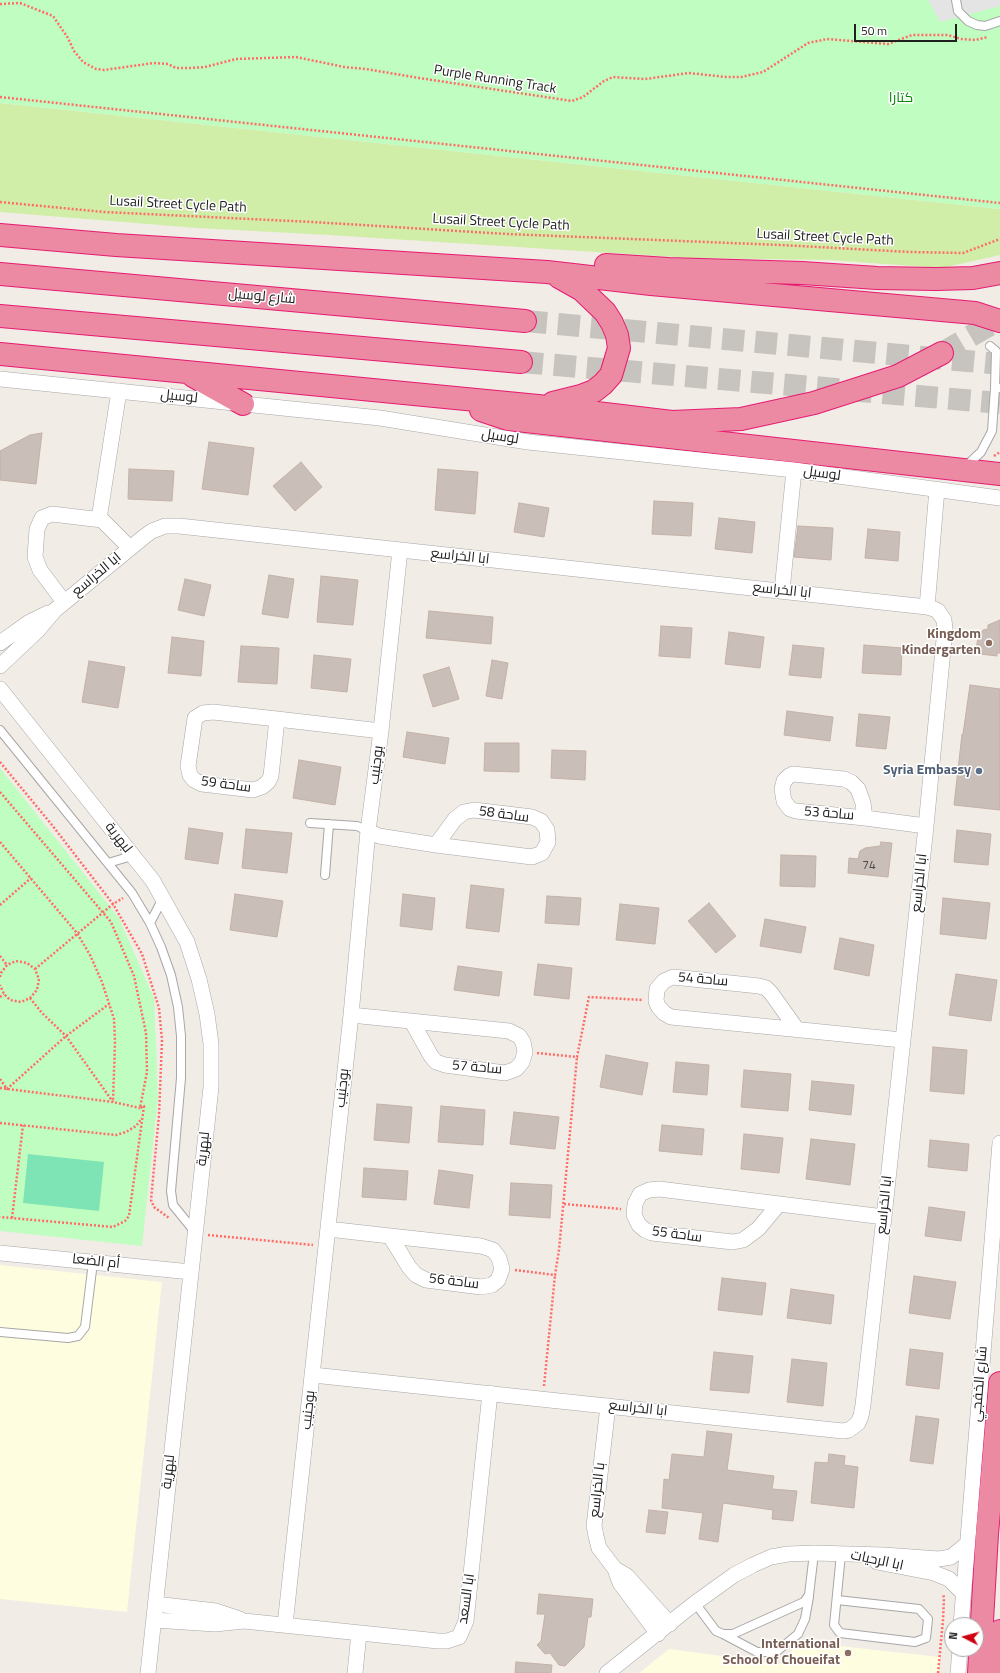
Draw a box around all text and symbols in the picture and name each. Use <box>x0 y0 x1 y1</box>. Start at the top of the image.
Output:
scale bar <box>856 16 959 42</box>
text: 50 m <box>861 21 887 40</box>
street label: Purple Running Track <box>432 62 558 98</box>
park label: كتارا <box>889 91 913 107</box>
street label: Lusail Street Cycle Path <box>109 193 247 217</box>
street label: Lusail Street Cycle Path <box>432 211 570 235</box>
street label: Lusail Street Cycle Path <box>756 226 894 250</box>
street label: شارع لوسيل <box>228 286 296 308</box>
street label: لوسيل <box>160 387 198 407</box>
street label: لوسيل <box>480 426 520 448</box>
street label: لوسيل <box>802 463 842 485</box>
street label: ابا الخراسع <box>430 546 490 568</box>
street label: ابا الخراسع <box>69 550 125 600</box>
street label: ابا الخراسع <box>752 580 812 602</box>
place label: Kingdom Kindergarten <box>901 627 981 660</box>
marker: Kingdom Kindergarten <box>984 638 994 648</box>
street label: بوجنيب <box>366 744 388 786</box>
place label: Syria Embassy <box>883 763 971 779</box>
marker: Syria Embassy <box>974 766 984 776</box>
street label: ساحة 59 <box>200 773 252 797</box>
street label: ساحة 58 <box>478 803 530 827</box>
street label: ساحة 53 <box>803 803 855 825</box>
street label: لبهرية <box>101 819 135 857</box>
street label: ابا الخراسع <box>909 853 931 913</box>
house number: 74 <box>862 859 876 873</box>
street label: ساحة 54 <box>677 969 729 991</box>
street label: ساحة 57 <box>451 1057 503 1079</box>
street label: بوجنيب <box>333 1068 353 1108</box>
street label: لبهرية <box>194 1131 214 1167</box>
street label: ابا الخراسع <box>874 1175 896 1235</box>
street label: ساحة 55 <box>651 1223 703 1247</box>
street label: أم الضعا <box>71 1251 121 1273</box>
street label: ساحة 56 <box>428 1271 480 1293</box>
street label: شارع الخفجي <box>968 1345 992 1423</box>
street label: بوجنيب <box>299 1390 319 1430</box>
street label: ابا الخراسع <box>608 1398 668 1420</box>
street label: لبهرية <box>159 1454 179 1490</box>
street label: با الخراسع <box>587 1462 609 1518</box>
street label: ابا الرحيات <box>849 1547 905 1575</box>
street label: ابا السعد <box>455 1573 479 1625</box>
north arrow <box>944 1617 984 1657</box>
text: N <box>945 1631 961 1640</box>
place label: International School of Choueifat <box>723 1637 840 1670</box>
marker: International School of Choueifat <box>843 1648 853 1658</box>

